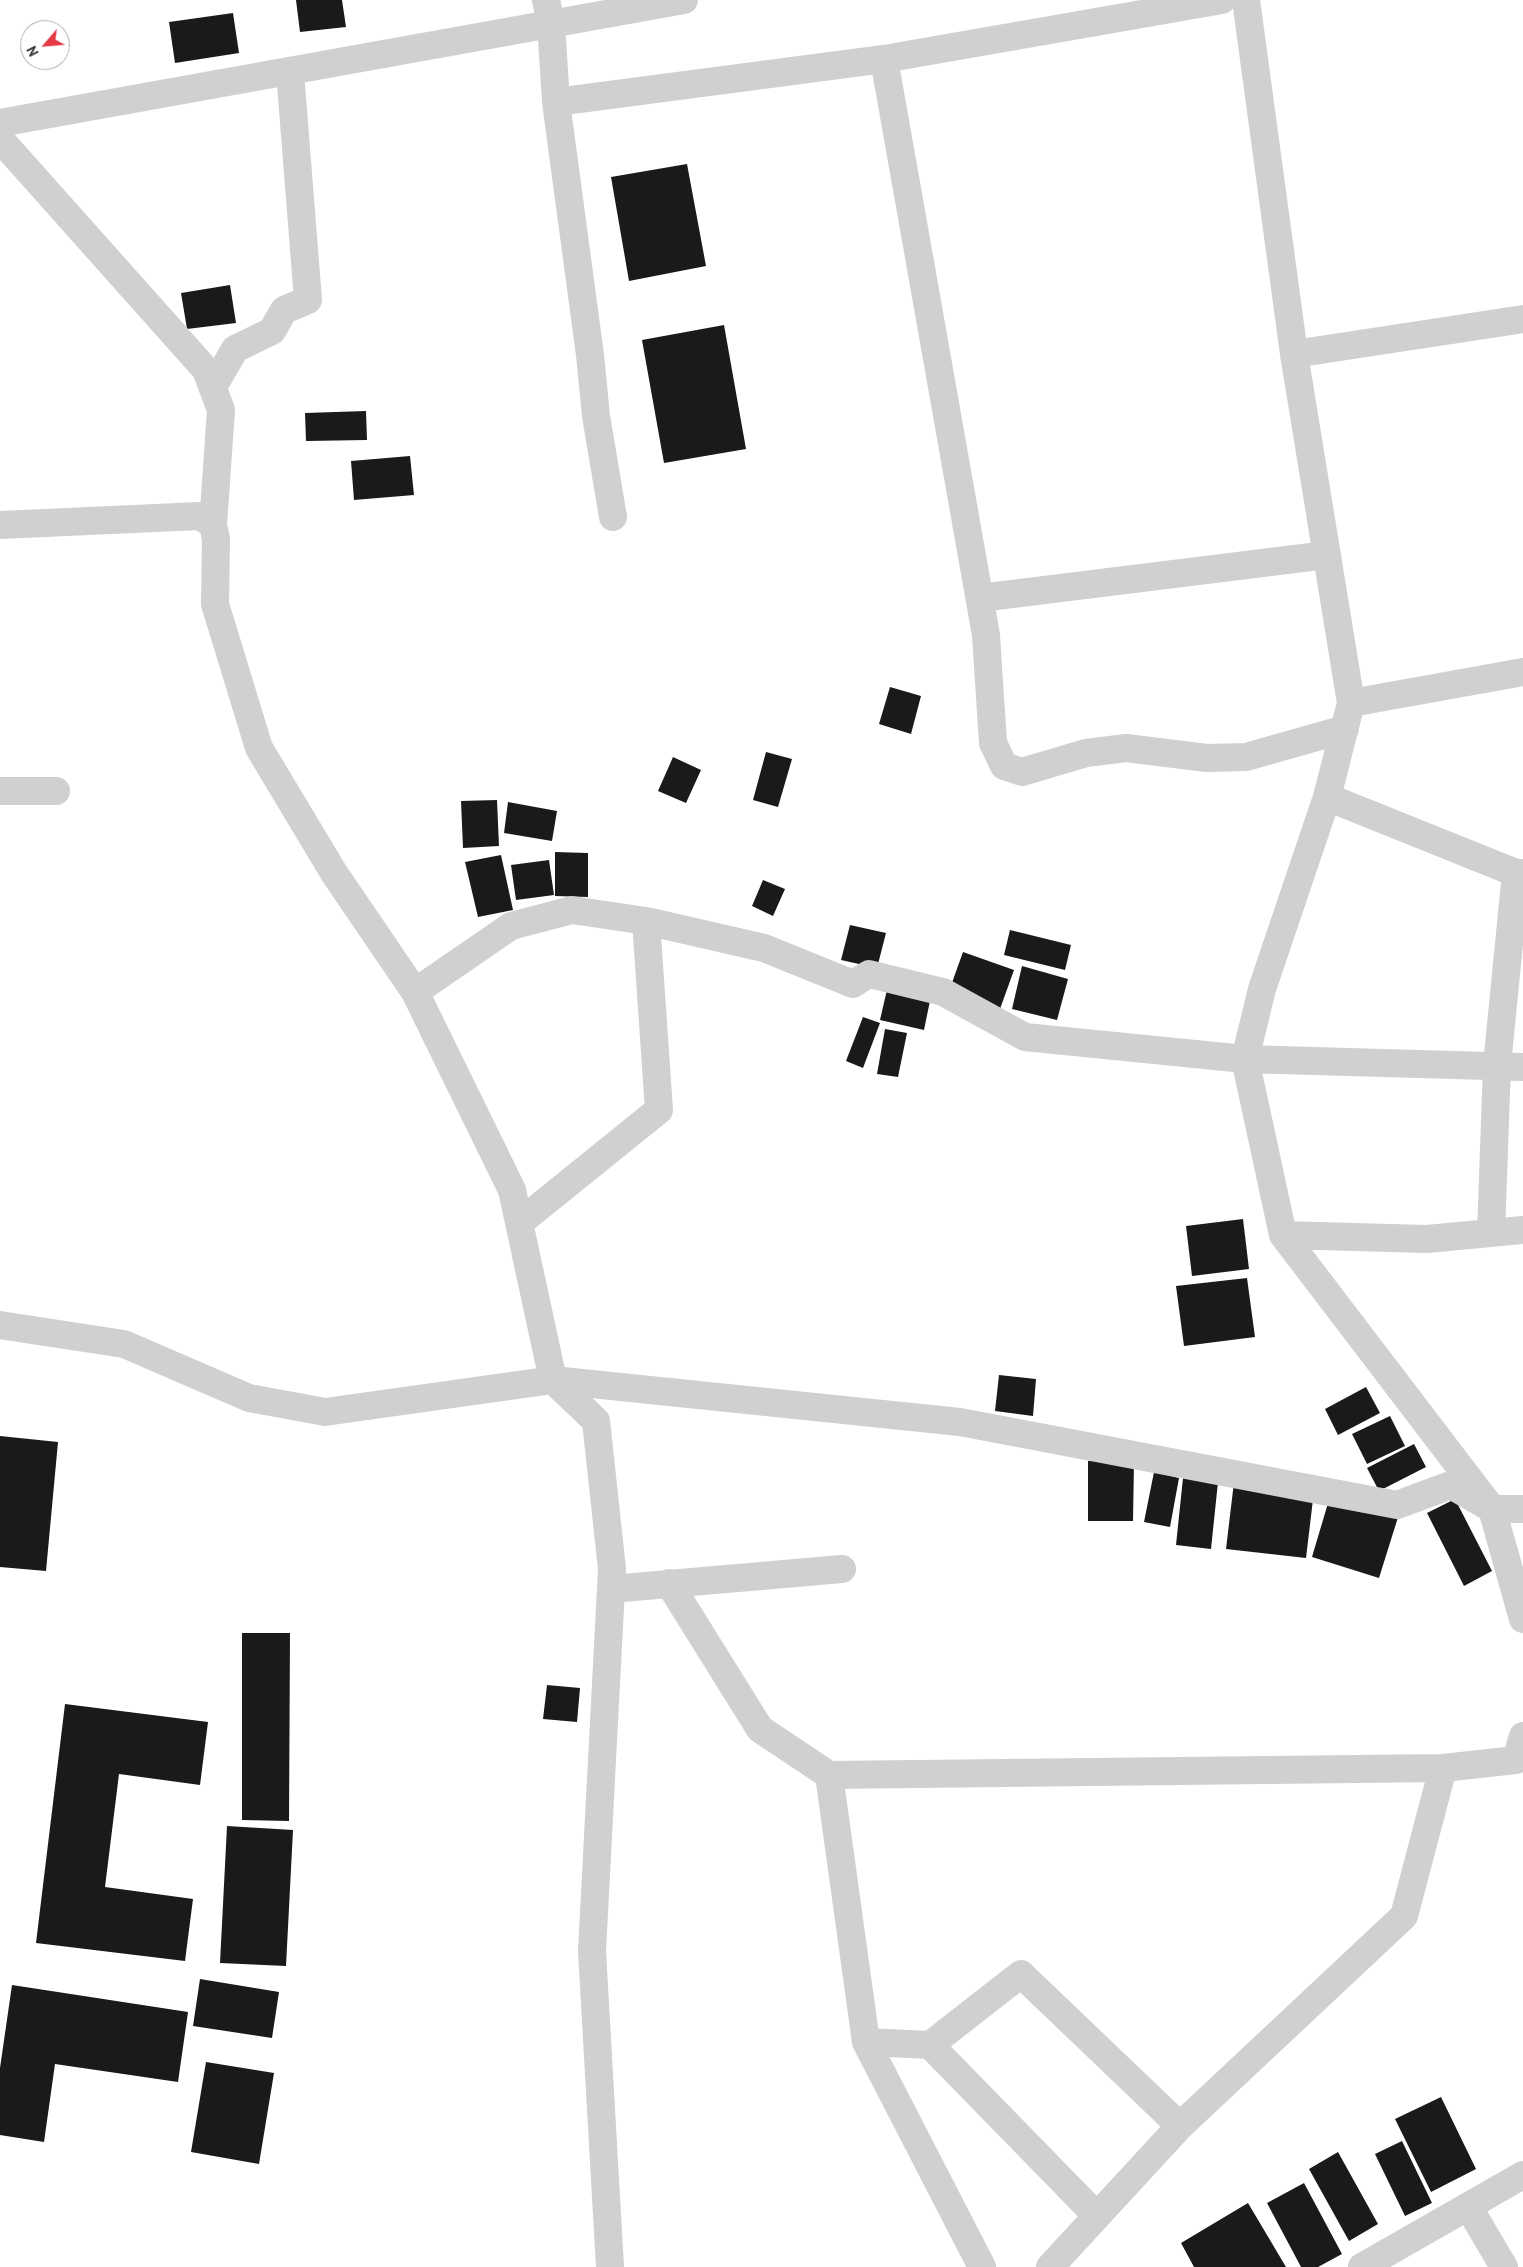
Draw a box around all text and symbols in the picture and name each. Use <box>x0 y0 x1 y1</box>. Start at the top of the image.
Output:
north arrow <box>20 20 70 70</box>
text: N <box>22 43 43 60</box>

